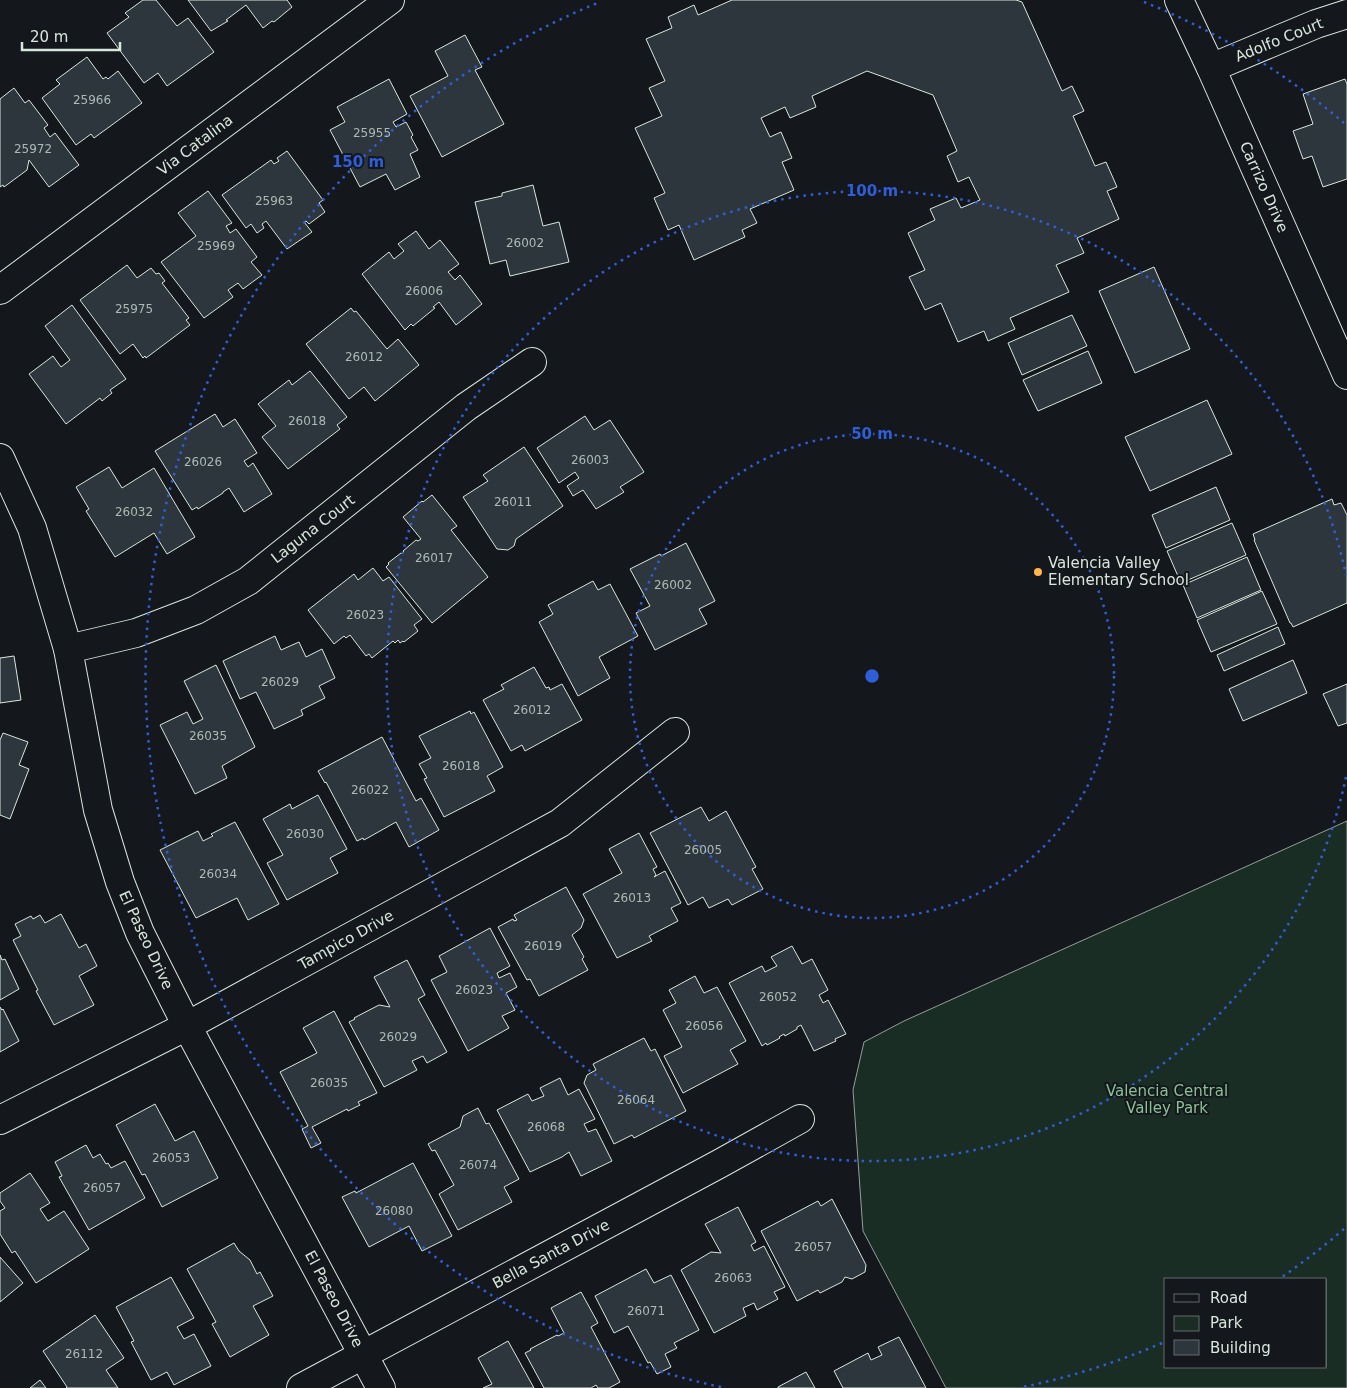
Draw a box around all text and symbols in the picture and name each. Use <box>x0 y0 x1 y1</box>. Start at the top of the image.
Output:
street label: Adolfo Court <box>1232 14 1326 66</box>
scale bar <box>22 20 120 52</box>
text: 20 m <box>30 28 68 46</box>
house number: 25966 <box>73 93 111 107</box>
street label: Via Catalina <box>154 111 236 179</box>
house number: 25955 <box>353 126 391 140</box>
street label: Carrizo Drive <box>1236 139 1292 235</box>
house number: 25972 <box>14 142 52 156</box>
text: 150 m <box>332 153 384 171</box>
text: 100 m <box>846 182 898 200</box>
house number: 25963 <box>255 194 293 208</box>
house number: 26002 <box>506 236 544 250</box>
house number: 25969 <box>197 239 235 253</box>
house number: 26006 <box>405 284 443 298</box>
house number: 25975 <box>115 302 153 316</box>
house number: 26012 <box>345 350 383 364</box>
house number: 26018 <box>288 414 326 428</box>
text: 50 m <box>851 425 893 443</box>
house number: 26003 <box>571 453 609 467</box>
house number: 26026 <box>184 455 222 469</box>
street label: Laguna Court <box>268 491 359 567</box>
house number: 26011 <box>494 495 532 509</box>
house number: 26032 <box>115 505 153 519</box>
house number: 26017 <box>415 551 453 565</box>
place label: Valencia Valley Elementary School <box>1048 554 1189 589</box>
marker: Valencia Valley Elementary School <box>1032 566 1044 578</box>
house number: 26002 <box>654 578 692 592</box>
house number: 26023 <box>346 608 384 622</box>
centre of rings <box>863 667 881 685</box>
house number: 26029 <box>261 675 299 689</box>
house number: 26012 <box>513 703 551 717</box>
house number: 26035 <box>189 729 227 743</box>
house number: 26018 <box>442 759 480 773</box>
house number: 26022 <box>351 783 389 797</box>
house number: 26030 <box>286 827 324 841</box>
house number: 26005 <box>684 843 722 857</box>
house number: 26034 <box>199 867 237 881</box>
street label: El Paseo Drive <box>115 888 177 992</box>
house number: 26013 <box>613 891 651 905</box>
street label: Tampico Drive <box>294 906 397 974</box>
house number: 26019 <box>524 939 562 953</box>
house number: 26023 <box>455 983 493 997</box>
house number: 26052 <box>759 990 797 1004</box>
house number: 26056 <box>685 1019 723 1033</box>
house number: 26029 <box>379 1030 417 1044</box>
house number: 26035 <box>310 1076 348 1090</box>
park label: Valencia Central Valley Park <box>1106 1082 1228 1117</box>
house number: 26064 <box>617 1093 655 1107</box>
house number: 26068 <box>527 1120 565 1134</box>
house number: 26053 <box>152 1151 190 1165</box>
house number: 26074 <box>459 1158 497 1172</box>
house number: 26057 <box>83 1181 121 1195</box>
house number: 26080 <box>375 1204 413 1218</box>
street label: Bella Santa Drive <box>489 1216 613 1292</box>
house number: 26057 <box>794 1240 832 1254</box>
street label: El Paseo Drive <box>301 1248 367 1350</box>
house number: 26063 <box>714 1271 752 1285</box>
legend <box>1164 1278 1327 1368</box>
text: Road <box>1210 1289 1248 1307</box>
house number: 26071 <box>627 1304 665 1318</box>
text: Park <box>1210 1314 1243 1332</box>
text: Building <box>1210 1339 1271 1357</box>
house number: 26112 <box>65 1347 103 1361</box>

